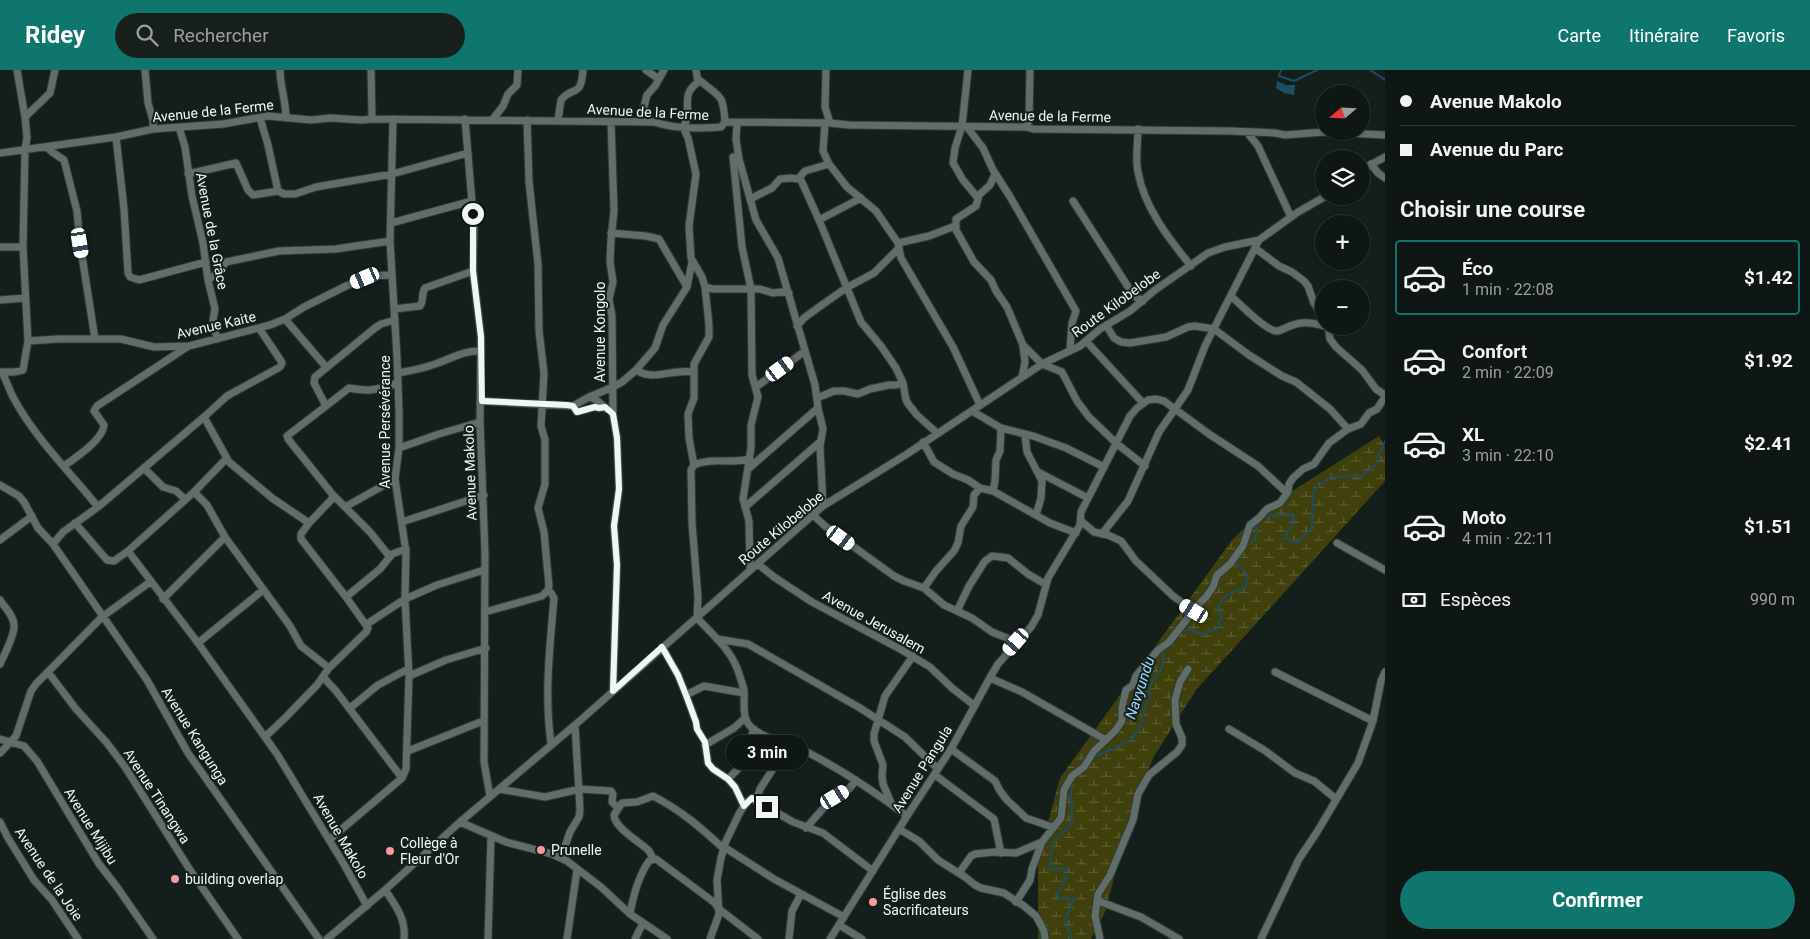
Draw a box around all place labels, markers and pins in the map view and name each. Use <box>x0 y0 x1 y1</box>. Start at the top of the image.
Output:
place label: Collège à Fleur d'Or <box>400 835 459 867</box>
place label: Prunelle <box>551 842 602 858</box>
marker: Prunelle <box>535 844 547 856</box>
marker: Collège à Fleur d'Or <box>384 845 396 857</box>
place label: building overlap <box>185 871 284 887</box>
marker: building overlap <box>169 873 181 885</box>
place label: Église des Sacrificateurs <box>883 885 969 918</box>
marker: Église des Sacrificateurs <box>867 896 879 908</box>

